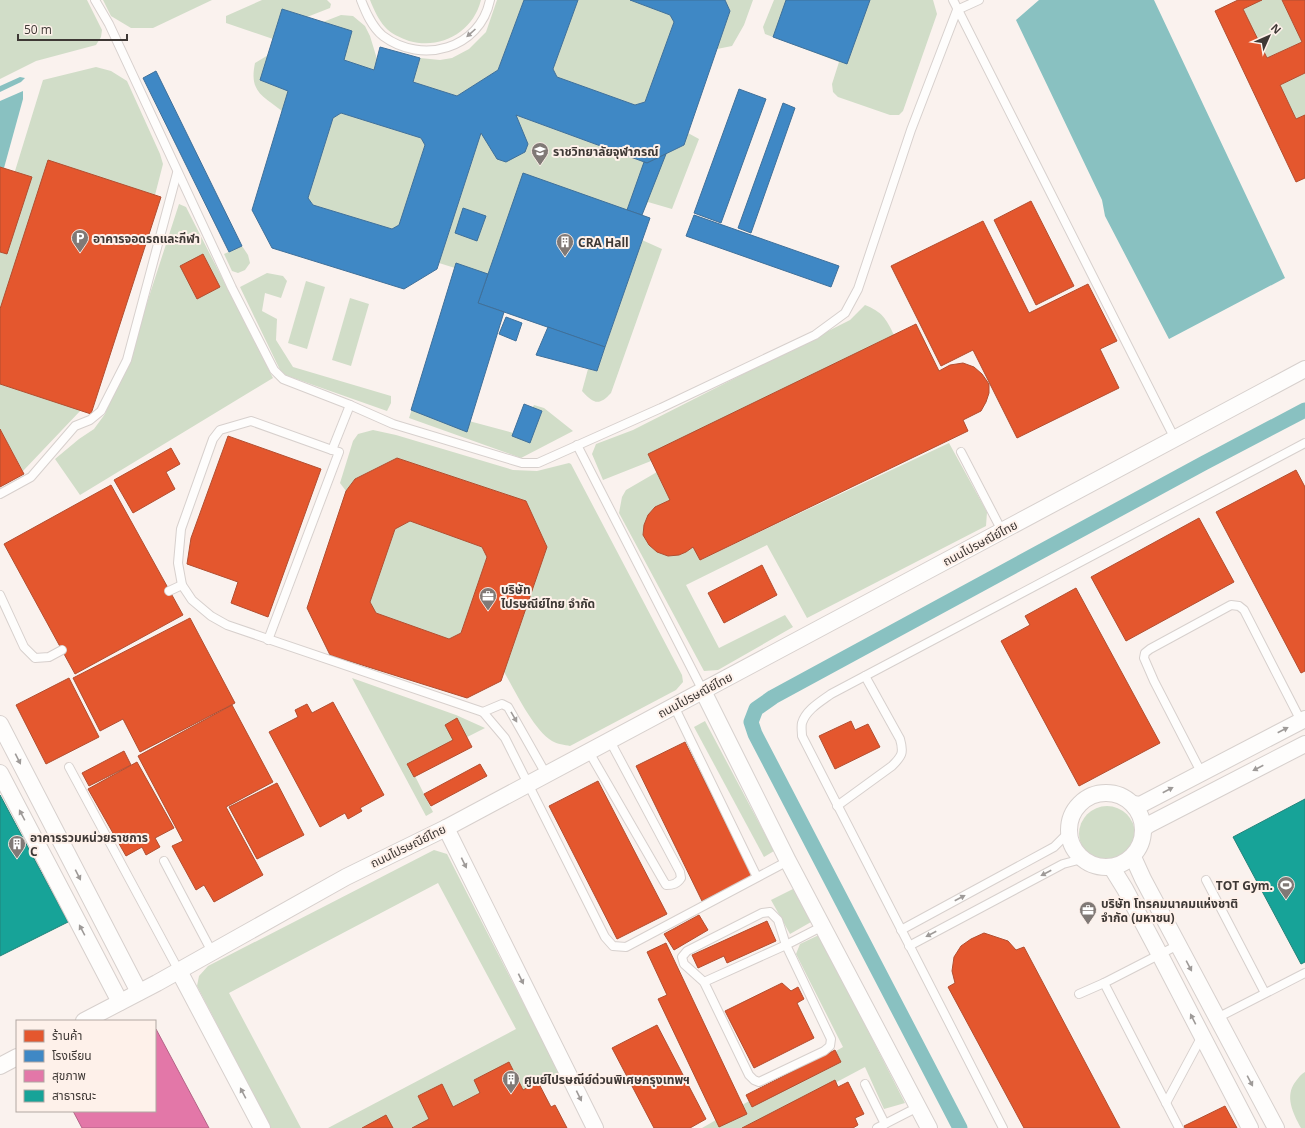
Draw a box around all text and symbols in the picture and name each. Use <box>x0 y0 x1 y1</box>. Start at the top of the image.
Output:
scale bar <box>18 16 127 42</box>
north arrow <box>1249 16 1289 56</box>
text: N <box>1268 20 1285 37</box>
text: 50 m <box>24 21 52 38</box>
one-way arrow <box>467 28 476 37</box>
school or university icon: ราชวิทยาลัยจุฬาภรณ์ <box>530 141 550 166</box>
place label: ราชวิทยาลัยจุฬาภรณ์ <box>553 143 658 160</box>
parking icon: อาคารจอดรถและกีฬา <box>70 228 90 253</box>
place label: อาคารจอดรถและกีฬา <box>93 230 200 247</box>
building icon: CRA Hall <box>555 232 575 257</box>
place label: CRA Hall <box>578 234 629 251</box>
street label: ถนนไปรษณีย์ไทย <box>940 516 1020 570</box>
place label: บริษัท ไปรษณีย์ไทย จำกัด <box>501 581 595 612</box>
office icon: บริษัท ไปรษณีย์ไทย จำกัด <box>478 586 498 611</box>
street label: ถนนไปรษณีย์ไทย <box>655 668 735 722</box>
one-way arrow <box>510 711 517 723</box>
one-way arrow <box>1278 727 1289 733</box>
one-way arrow <box>15 753 21 765</box>
one-way arrow <box>1252 765 1264 772</box>
one-way arrow <box>1162 787 1174 793</box>
one-way arrow <box>19 809 25 821</box>
street label: ถนนไปรษณีย์ไทย <box>367 820 449 872</box>
place label: อาคารรวมหน่วยราชการ C <box>30 829 148 860</box>
building icon: อาคารรวมหน่วยราชการ C <box>7 834 27 859</box>
one-way arrow <box>461 857 467 868</box>
one-way arrow <box>74 869 81 880</box>
one-way arrow <box>1040 870 1052 877</box>
sports icon: TOT Gym. <box>1276 875 1296 900</box>
place label: TOT Gym. <box>1216 877 1273 894</box>
one-way arrow <box>954 895 966 901</box>
place label: บริษัท โทรคมนาคมแห่งชาติ จำกัด (มหาชน) <box>1101 895 1238 926</box>
office icon: บริษัท โทรคมนาคมแห่งชาติ จำกัด (มหาชน) <box>1078 900 1098 925</box>
one-way arrow <box>79 925 86 936</box>
one-way arrow <box>925 931 937 938</box>
one-way arrow <box>1186 960 1193 972</box>
one-way arrow <box>518 973 524 985</box>
one-way arrow <box>1190 1013 1197 1025</box>
legend <box>16 1020 156 1112</box>
text: ร้านค้า <box>52 1027 82 1044</box>
text: โรงเรียน <box>52 1047 92 1064</box>
text: สุขภาพ <box>52 1067 86 1084</box>
building icon: ศูนย์ไปรษณีย์ด่วนพิเศษกรุงเทพฯ <box>501 1069 521 1094</box>
place label: ศูนย์ไปรษณีย์ด่วนพิเศษกรุงเทพฯ <box>524 1071 690 1088</box>
one-way arrow <box>1247 1075 1254 1086</box>
text: สาธารณะ <box>52 1087 96 1104</box>
one-way arrow <box>240 1088 247 1099</box>
one-way arrow <box>576 1090 582 1101</box>

